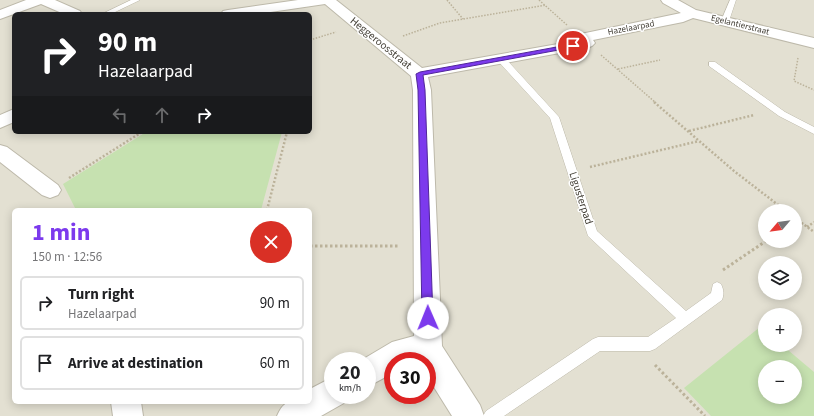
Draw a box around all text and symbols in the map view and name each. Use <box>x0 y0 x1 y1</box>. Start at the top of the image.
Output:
street label: Egelantierstraat <box>709 11 771 39</box>
street label: Heggeroosstraat <box>347 13 415 73</box>
street label: Hazelaarpad <box>606 17 656 39</box>
text: 90 m <box>98 22 157 62</box>
icon: right <box>32 28 84 80</box>
pin <box>556 29 590 63</box>
icon: arrive <box>562 35 584 57</box>
text: Hazelaarpad <box>98 59 193 84</box>
icon: left <box>109 104 131 126</box>
icon: ahead <box>151 104 173 126</box>
icon: right <box>193 104 215 126</box>
street label: Ligusterpad <box>565 170 597 226</box>
north arrow <box>758 204 802 248</box>
map controls <box>758 204 802 404</box>
text: 1 min <box>32 215 90 250</box>
button: close <box>250 221 292 263</box>
text: 150 m · 12:56 <box>32 248 102 266</box>
button: layers <box>758 256 802 300</box>
text: Turn right <box>68 284 134 305</box>
icon: right <box>34 292 56 314</box>
text: 90 m <box>260 293 290 314</box>
position arrow <box>407 297 449 339</box>
text: Hazelaarpad <box>68 305 137 323</box>
button: + <box>758 308 802 352</box>
icon: arrive <box>34 352 56 374</box>
speed limit sign: 30 <box>384 352 436 404</box>
text: Arrive at destination <box>68 353 203 374</box>
text: 60 m <box>260 353 290 374</box>
text: 20 <box>339 359 361 387</box>
button: − <box>758 360 802 404</box>
text: km/h <box>339 381 361 395</box>

